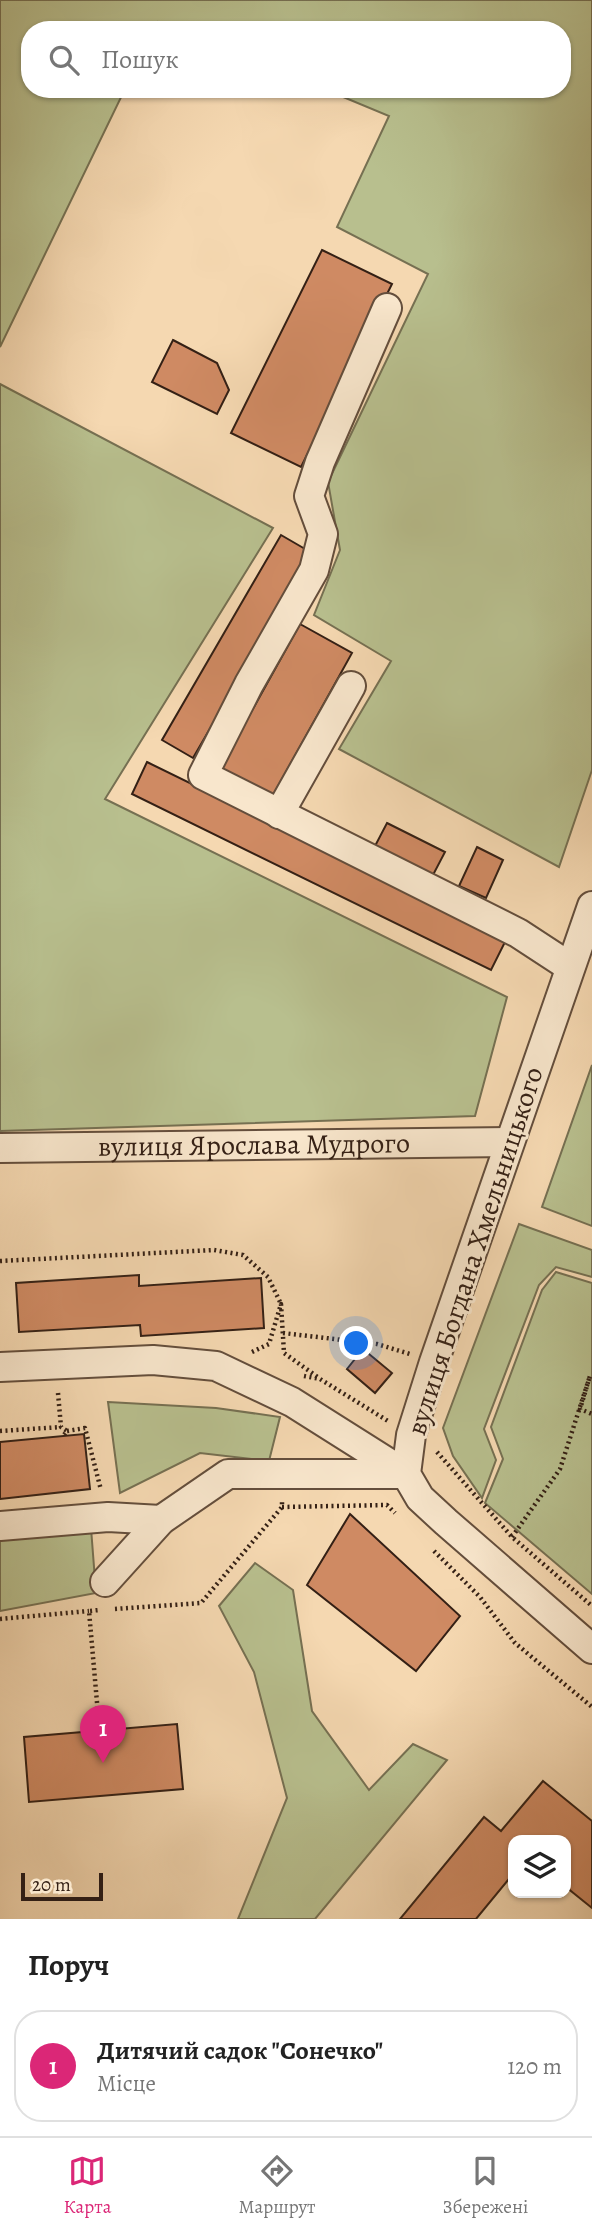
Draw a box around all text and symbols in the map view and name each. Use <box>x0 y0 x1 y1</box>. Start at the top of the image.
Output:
search box <box>21 21 571 98</box>
icon: search <box>45 41 83 79</box>
text: Пошук <box>101 42 179 77</box>
street label: вулиця Богдана Хмельницького <box>397 1062 553 1440</box>
street label: вулиця Ярослава Мудрого <box>98 1124 410 1166</box>
your location <box>339 1326 373 1360</box>
pin: 1 <box>80 1705 126 1763</box>
map controls <box>508 1835 571 1898</box>
button: layers <box>508 1835 571 1898</box>
scale bar <box>21 1870 103 1902</box>
text: 20 m <box>32 1872 71 1898</box>
text: Поруч <box>28 1945 109 1985</box>
text: Дитячий садок "Сонечко" <box>97 2033 383 2068</box>
text: 1 <box>49 2051 57 2082</box>
text: 120 m <box>507 2051 562 2082</box>
text: Місце <box>97 2068 156 2099</box>
tab: Карта <box>64 2152 111 2220</box>
tab: Маршрут <box>239 2152 315 2220</box>
tab: Збережені <box>443 2152 528 2220</box>

